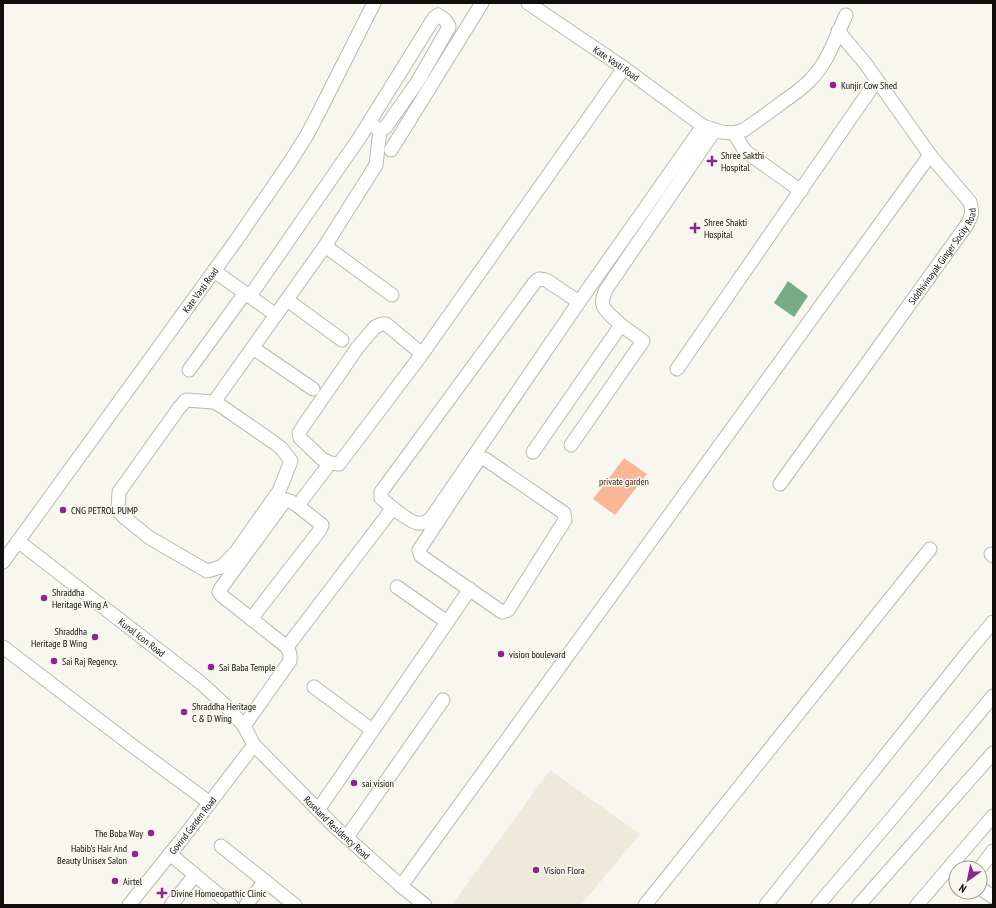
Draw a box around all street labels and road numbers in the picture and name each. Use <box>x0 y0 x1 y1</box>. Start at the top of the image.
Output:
street label: Kate Vasti Road <box>591 43 642 84</box>
street label: Siddhivinayak Ginger Socity Road <box>905 208 979 307</box>
street label: Kate Vasti Road <box>180 265 222 316</box>
street label: Kunal Icon Road <box>116 615 168 660</box>
street label: Roseland Residency Road <box>301 793 373 862</box>
street label: Govind Garden Road <box>166 794 219 857</box>

